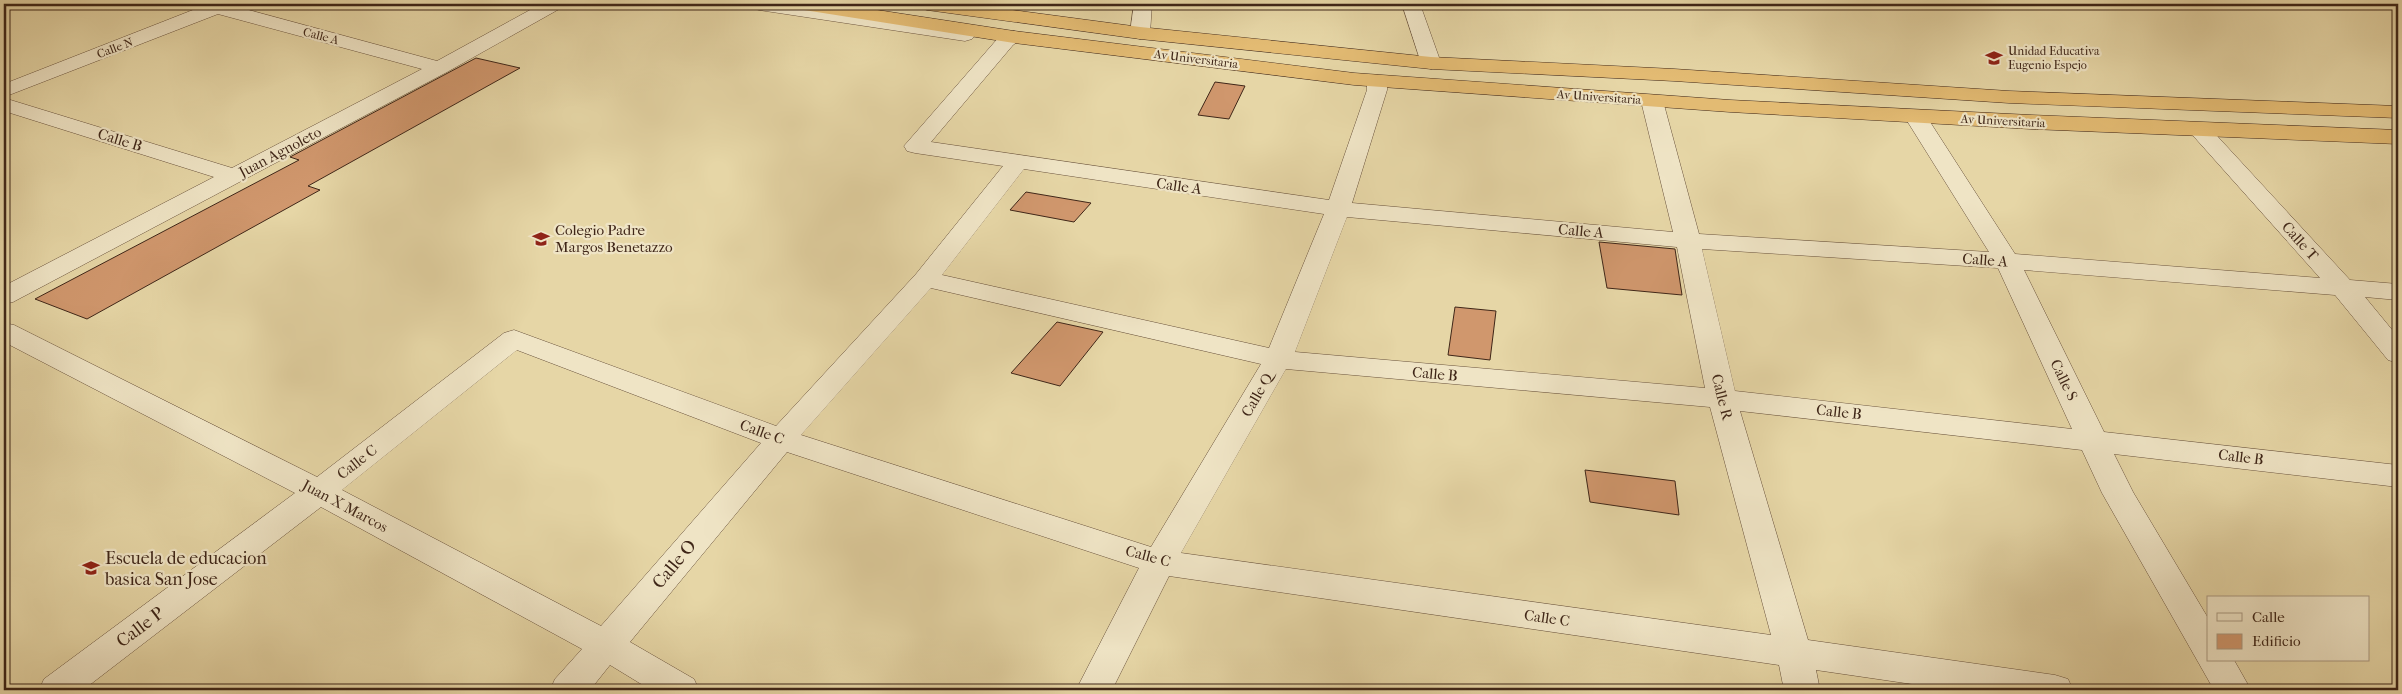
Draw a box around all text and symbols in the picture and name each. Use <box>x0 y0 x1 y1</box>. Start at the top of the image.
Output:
street label: Calle A <box>302 25 341 48</box>
street label: Calle N <box>95 35 135 61</box>
place label: Unidad Educativa Eugenio Espejo <box>2008 44 2100 72</box>
street label: Av Universitaria <box>1152 47 1239 71</box>
school or university icon: Unidad Educativa Eugenio Espejo <box>1984 48 2004 68</box>
street label: Av Universitaria <box>1555 87 1642 107</box>
street label: Av Universitaria <box>1959 112 2046 130</box>
street label: Juan Agnoleto <box>235 122 325 182</box>
street label: Calle B <box>96 125 144 155</box>
street label: Calle A <box>1155 174 1203 198</box>
street label: Calle T <box>2278 218 2323 265</box>
street label: Calle A <box>1558 220 1605 242</box>
place label: Colegio Padre Margos Benetazzo <box>555 221 673 256</box>
school or university icon: Colegio Padre Margos Benetazzo <box>531 229 551 249</box>
street label: Calle A <box>1962 249 2009 271</box>
street label: Calle S <box>2046 356 2082 404</box>
street label: Calle B <box>1411 363 1459 385</box>
street label: Calle Q <box>1237 365 1279 420</box>
street label: Calle R <box>1708 372 1737 423</box>
street label: Calle B <box>1815 401 1863 423</box>
street label: Calle C <box>737 416 787 448</box>
street label: Calle C <box>333 441 381 483</box>
street label: Calle B <box>2217 445 2265 469</box>
street label: Juan X Marcos <box>298 475 391 536</box>
street label: Calle O <box>648 536 701 593</box>
street label: Calle C <box>1123 541 1173 571</box>
place label: Escuela de educacion basica San Jose <box>104 548 267 590</box>
school or university icon: Escuela de educacion basica San Jose <box>81 558 101 578</box>
legend <box>2207 596 2370 662</box>
street label: Calle P <box>112 603 168 652</box>
street label: Calle C <box>1523 606 1571 630</box>
text: Calle <box>2252 608 2285 626</box>
text: Edificio <box>2252 632 2301 650</box>

